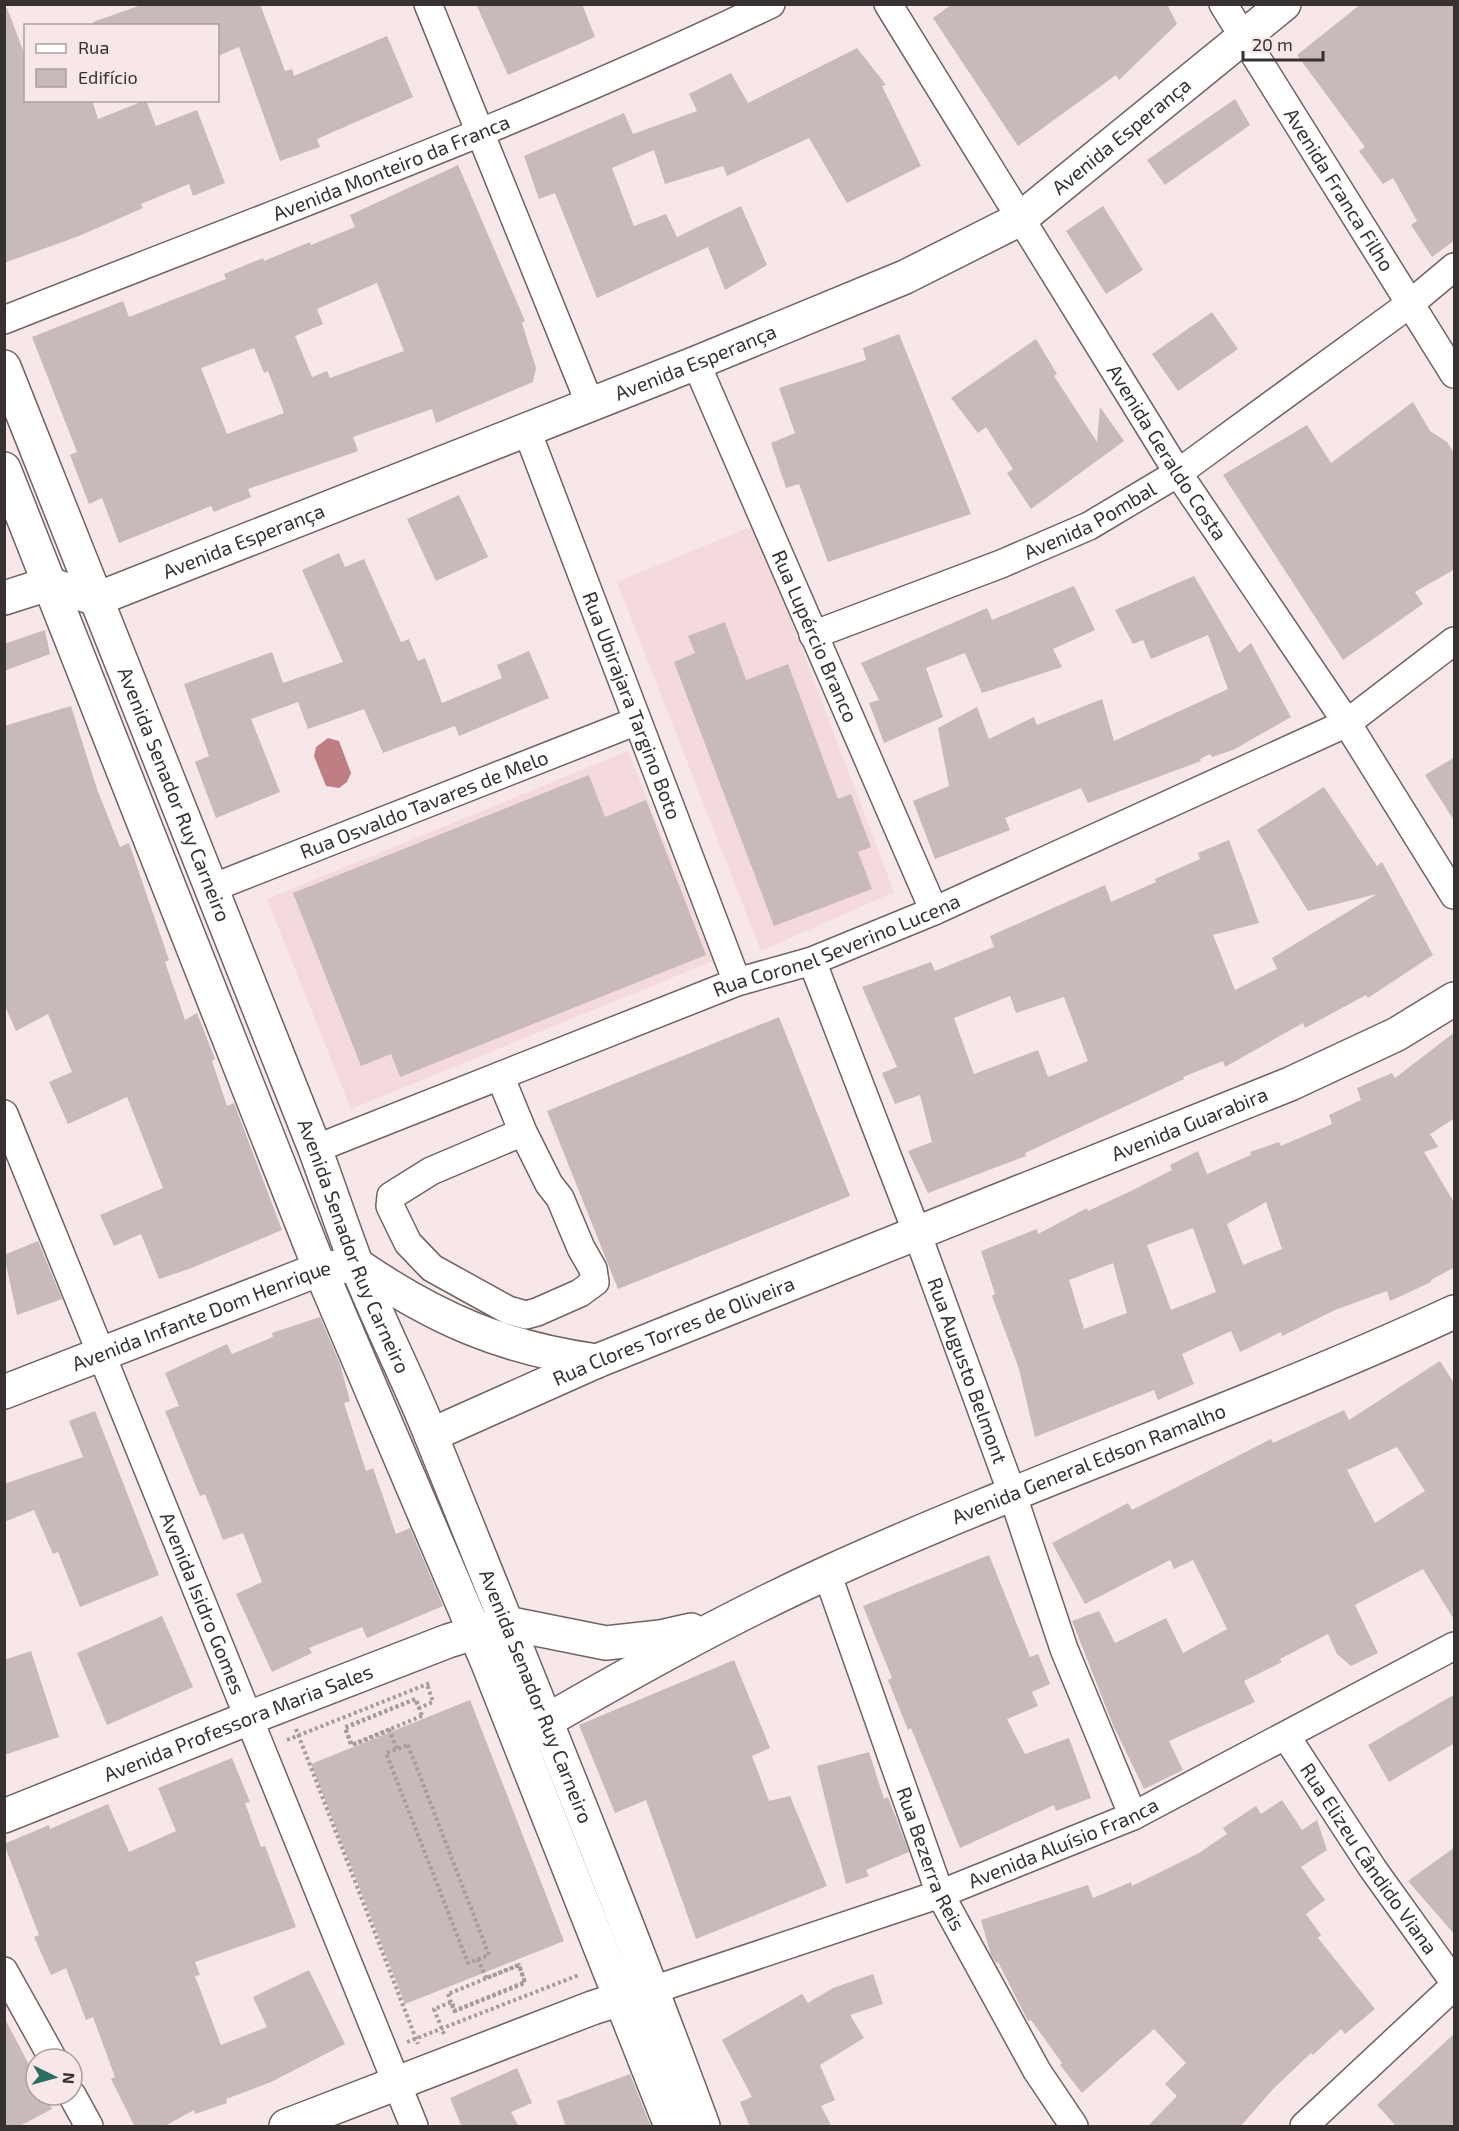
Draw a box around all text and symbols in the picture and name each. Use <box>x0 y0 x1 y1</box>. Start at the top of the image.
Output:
legend <box>24 24 219 102</box>
scale bar <box>1243 24 1322 62</box>
text: 20 m <box>1252 33 1293 55</box>
text: Rua <box>78 36 109 58</box>
text: Edifício <box>78 66 138 88</box>
street label: Avenida Esperança <box>1047 72 1195 199</box>
street label: Avenida Franca Filho <box>1280 103 1400 275</box>
street label: Avenida Monteiro da Franca <box>269 109 513 225</box>
street label: Avenida Esperança <box>611 318 779 405</box>
street label: Avenida Geraldo Costa <box>1103 360 1233 544</box>
street label: Avenida Pombal <box>1020 476 1160 564</box>
street label: Avenida Esperança <box>159 498 328 583</box>
street label: Rua Lupércio Branco <box>768 546 864 726</box>
street label: Rua Ubirajara Targino Boto <box>578 588 687 823</box>
street label: Avenida Senador Ruy Carneiro <box>114 663 236 925</box>
street label: Rua Osvaldo Tavares de Melo <box>296 744 551 863</box>
street label: Rua Coronel Severino Lucena <box>709 888 963 1001</box>
street label: Avenida Guarabira <box>1108 1081 1271 1165</box>
street label: Avenida Senador Ruy Carneiro <box>293 1115 416 1377</box>
street label: Avenida Infante Dom Henrique <box>68 1255 332 1375</box>
street label: Rua Clores Torres de Oliveira <box>549 1270 798 1390</box>
street label: Rua Augusto Belmont <box>923 1274 1013 1467</box>
street label: Avenida General Edson Ramalho <box>948 1398 1229 1528</box>
street label: Avenida Isidro Gomes <box>156 1508 251 1698</box>
street label: Avenida Senador Ruy Carneiro <box>475 1565 599 1826</box>
street label: Avenida Professora Maria Sales <box>100 1658 376 1786</box>
street label: Rua Elizeu Cândido Viana <box>1296 1758 1443 1958</box>
street label: Rua Bezerra Reis <box>892 1783 971 1935</box>
street label: Avenida Aluísio Franca <box>964 1792 1162 1892</box>
north arrow <box>24 2047 84 2107</box>
text: N <box>59 2072 79 2085</box>

